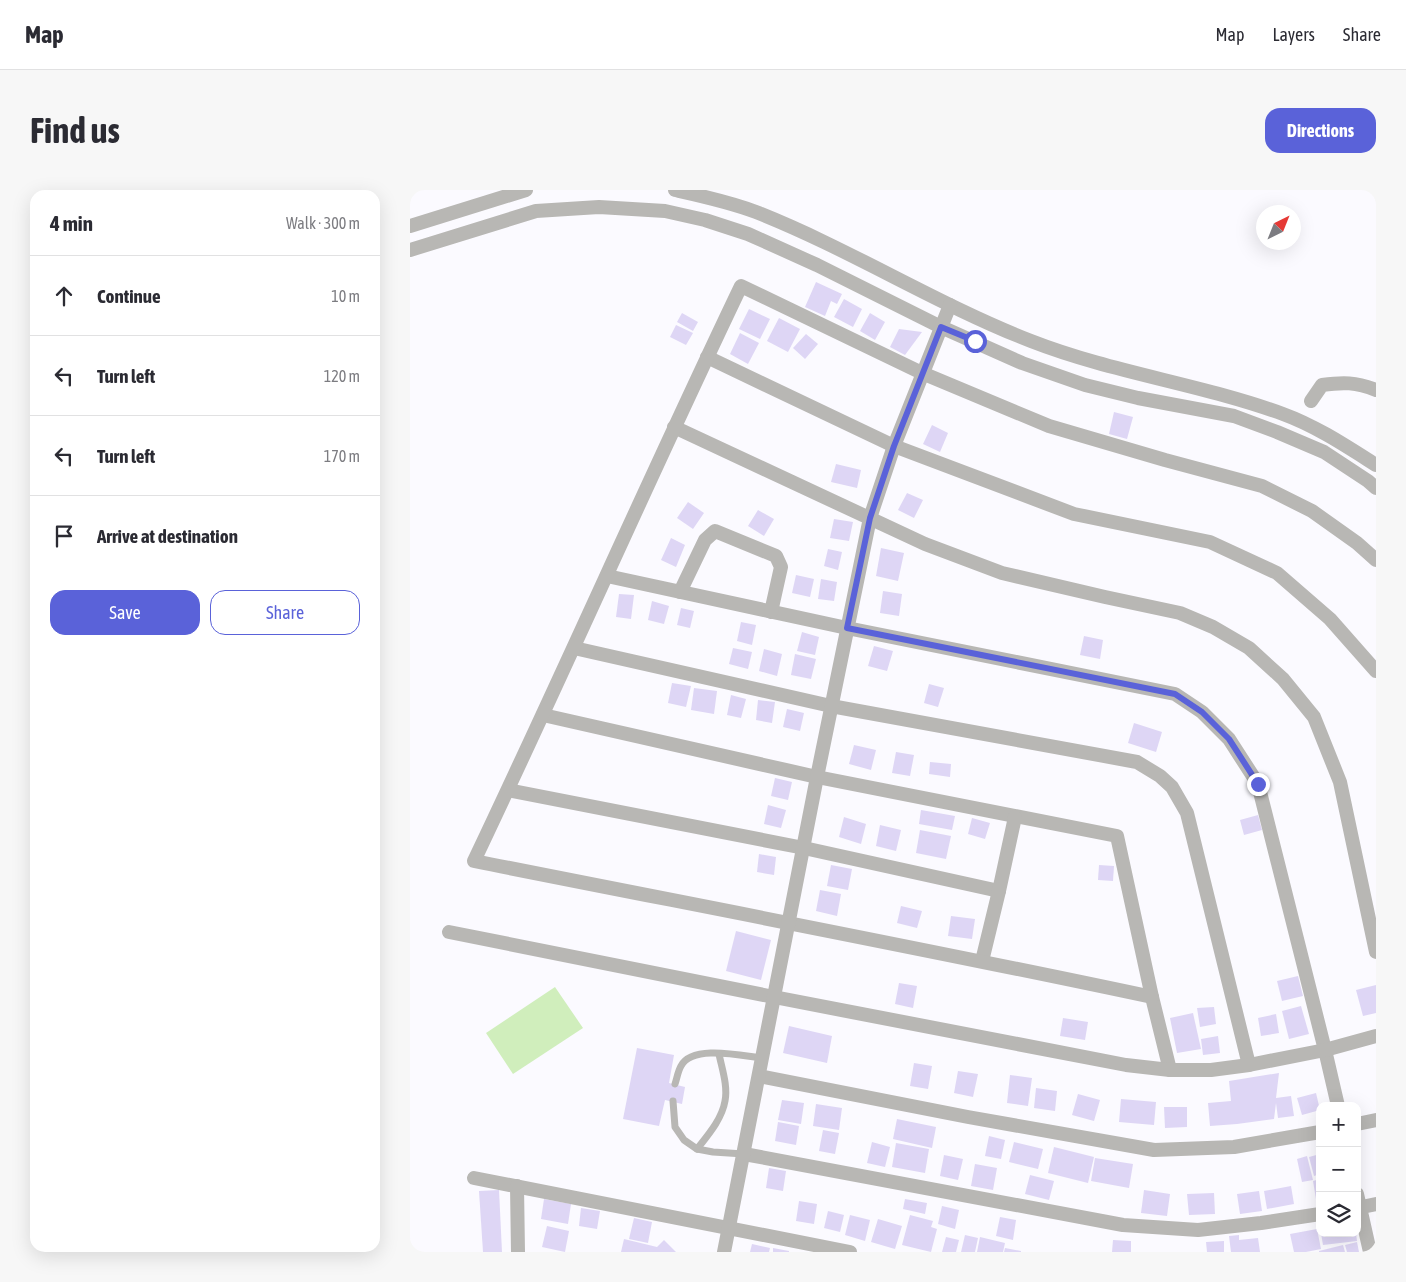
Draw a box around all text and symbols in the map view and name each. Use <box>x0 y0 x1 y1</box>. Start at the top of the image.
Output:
text: Map <box>25 21 64 48</box>
text: Map <box>1215 24 1244 45</box>
text: Layers <box>1272 24 1315 45</box>
text: Share <box>1343 24 1381 45</box>
button: Directions <box>1265 108 1376 153</box>
text: Find us <box>30 110 120 150</box>
north arrow <box>1256 205 1301 250</box>
text: 4 min <box>50 211 93 235</box>
text: Walk · 300 m <box>286 214 360 232</box>
icon: ahead <box>50 282 78 310</box>
text: Continue <box>97 285 161 307</box>
text: 10 m <box>331 287 360 305</box>
route start <box>964 330 987 353</box>
icon: left <box>50 362 78 390</box>
text: Turn left <box>97 365 155 387</box>
text: 120 m <box>324 367 360 385</box>
icon: left <box>50 442 78 470</box>
text: Turn left <box>97 445 155 467</box>
text: 170 m <box>324 447 360 465</box>
icon: arrive <box>50 522 78 550</box>
text: Arrive at destination <box>97 525 238 547</box>
button: Save <box>50 590 200 635</box>
button: Share <box>210 590 360 635</box>
route end <box>1247 773 1270 796</box>
map controls <box>1316 1102 1361 1237</box>
button: + <box>1316 1102 1361 1147</box>
button: − <box>1316 1147 1361 1192</box>
button: layers <box>1316 1192 1361 1237</box>

